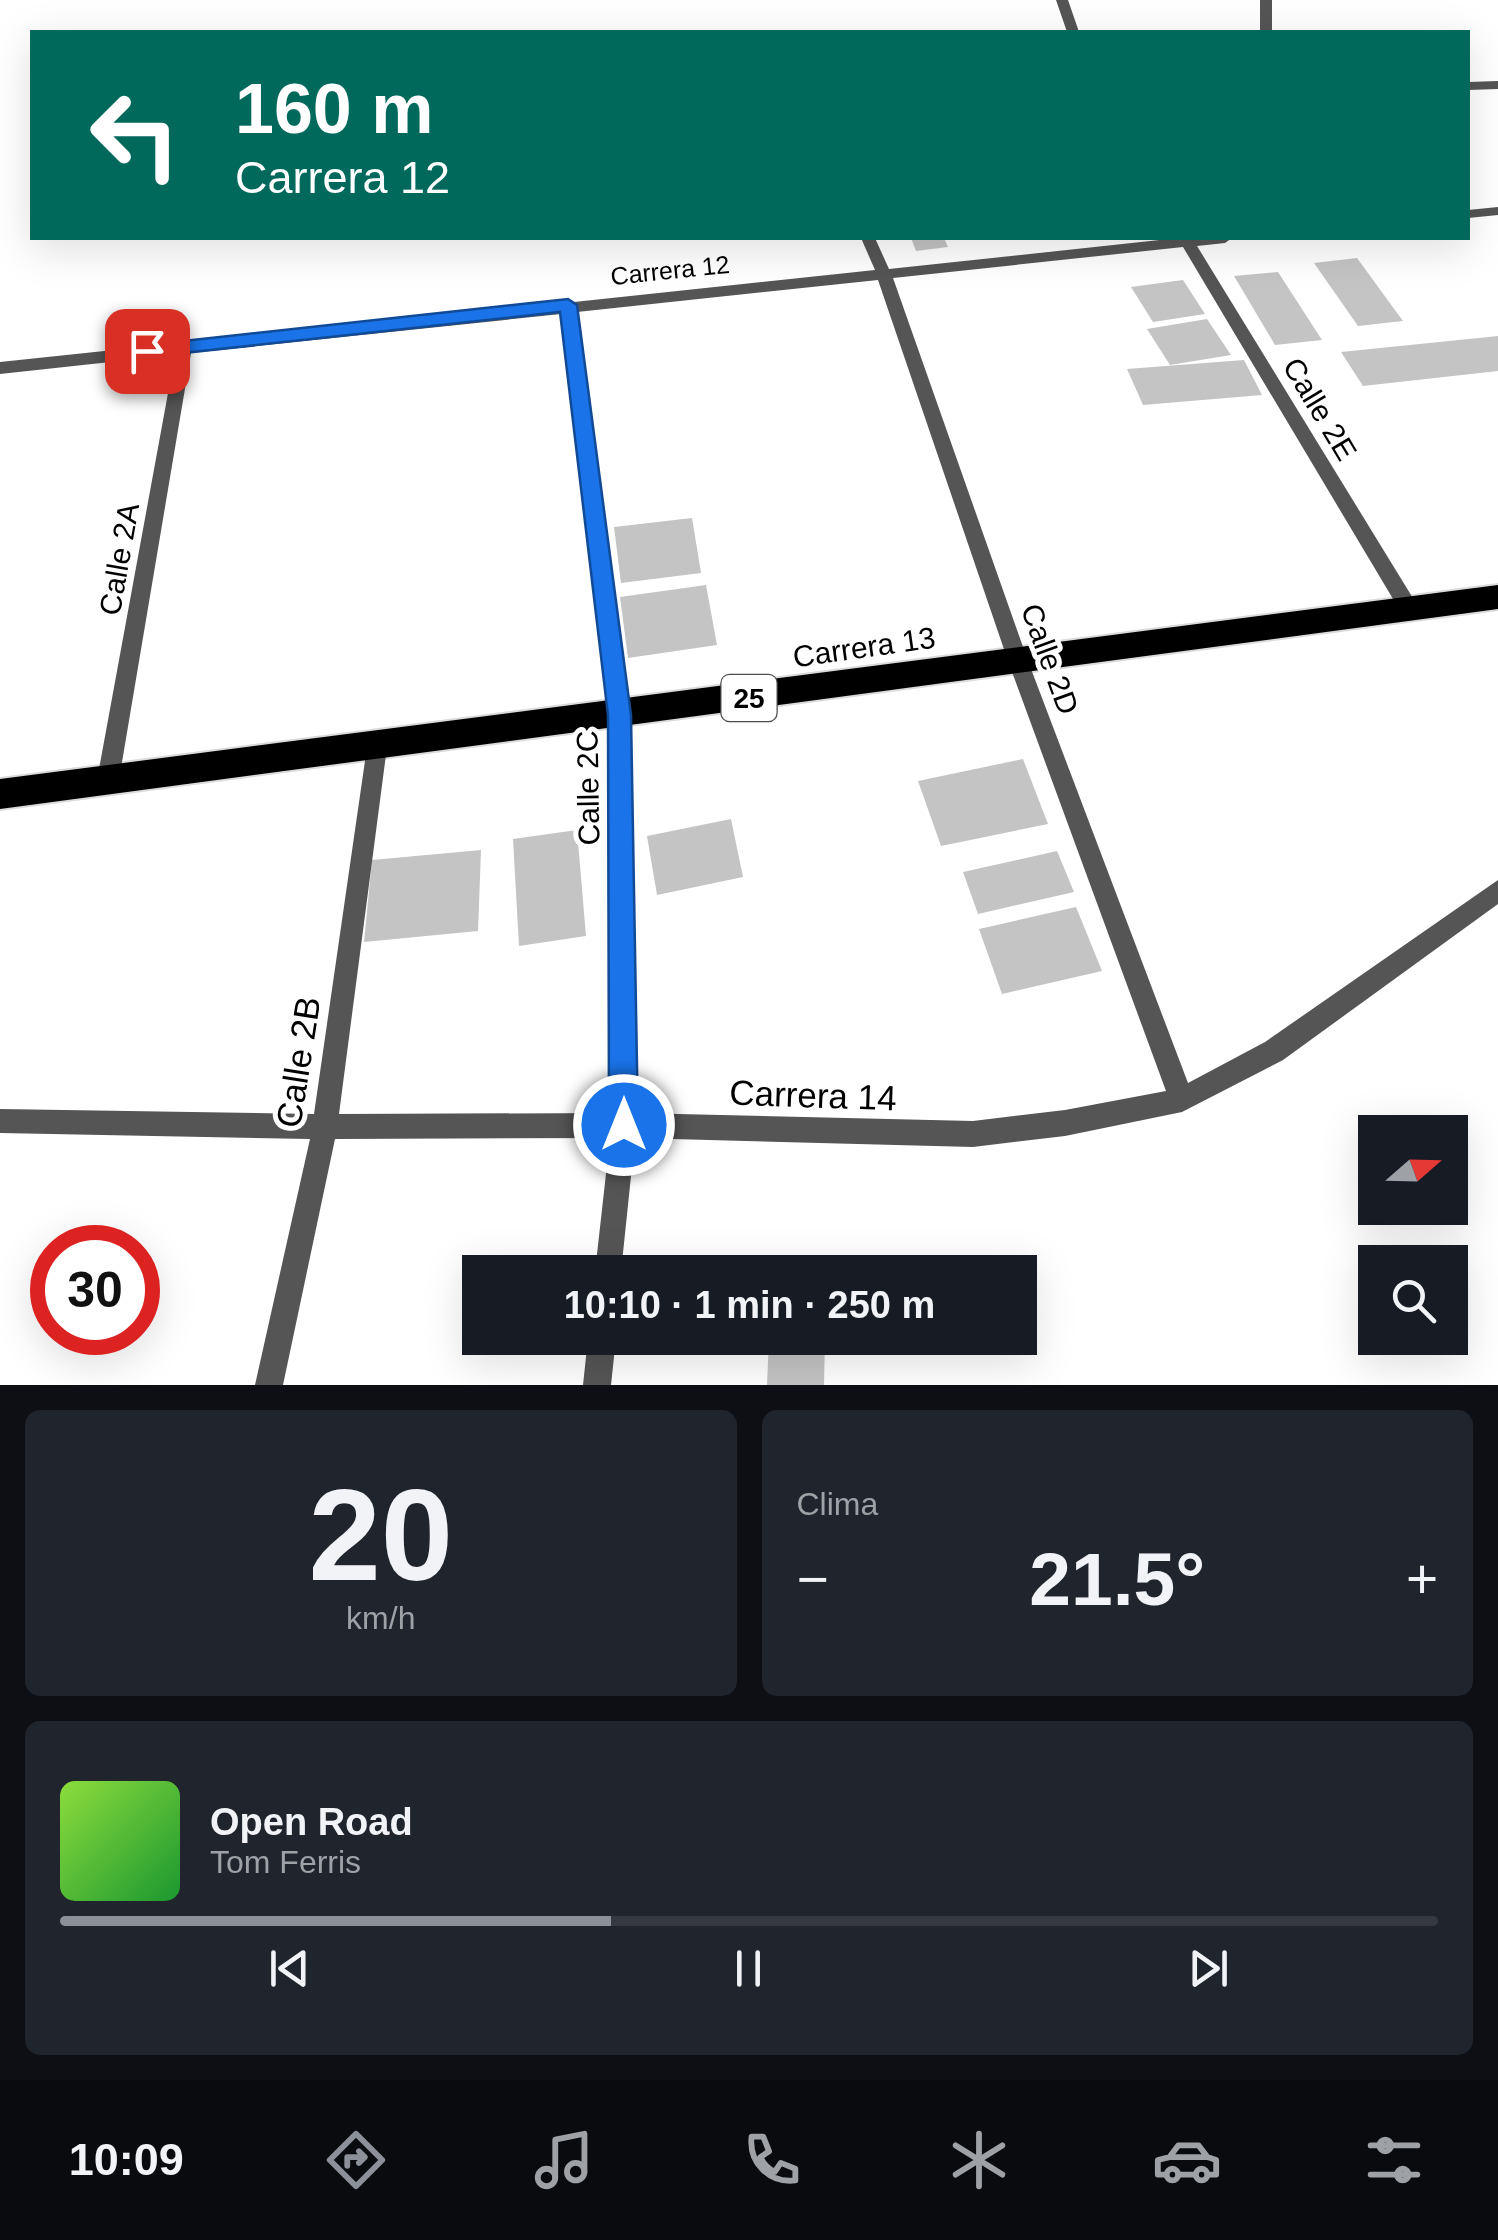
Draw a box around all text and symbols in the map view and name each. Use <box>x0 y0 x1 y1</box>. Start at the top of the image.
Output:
icon: left <box>70 70 200 200</box>
text: 160 m <box>235 70 433 148</box>
text: Carrera 12 <box>235 152 450 203</box>
street label: Carrera 12 <box>609 250 731 290</box>
pin <box>105 309 190 394</box>
icon: arrive <box>120 324 175 379</box>
street label: Calle 2E <box>1277 352 1363 466</box>
street label: Calle 2A <box>93 500 145 618</box>
street label: Calle 2D <box>1015 599 1085 719</box>
street label: Carrera 13 <box>791 621 937 673</box>
road number: 25 <box>722 675 776 721</box>
street label: Calle 2C <box>570 730 606 846</box>
street label: Calle 2B <box>268 994 328 1130</box>
position arrow <box>572 1073 676 1177</box>
street label: Carrera 14 <box>729 1073 897 1117</box>
north arrow <box>1358 1115 1468 1225</box>
map controls <box>1358 1115 1468 1355</box>
speed limit sign: 30 <box>30 1225 160 1355</box>
button: search <box>1358 1245 1468 1355</box>
text: 10:10 · 1 min · 250 m <box>564 1284 935 1326</box>
text: 20 <box>308 1462 453 1608</box>
text: Clima <box>797 1486 878 1522</box>
text: 21.5° <box>1029 1537 1205 1621</box>
text: − <box>797 1548 829 1610</box>
text: + <box>1406 1548 1438 1610</box>
text: km/h <box>346 1600 415 1636</box>
text: Open Road <box>210 1801 413 1843</box>
text: Tom Ferris <box>210 1844 361 1880</box>
icon: previous <box>262 1941 317 1996</box>
icon: pause <box>721 1941 776 1996</box>
icon: next <box>1181 1941 1236 1996</box>
icon: directions <box>321 2125 391 2195</box>
icon: music <box>529 2125 599 2195</box>
icon: phone <box>737 2125 807 2195</box>
icon: climate <box>944 2125 1014 2195</box>
icon: car <box>1152 2125 1222 2195</box>
icon: filters <box>1359 2125 1429 2195</box>
text: 10:09 <box>69 2134 184 2185</box>

